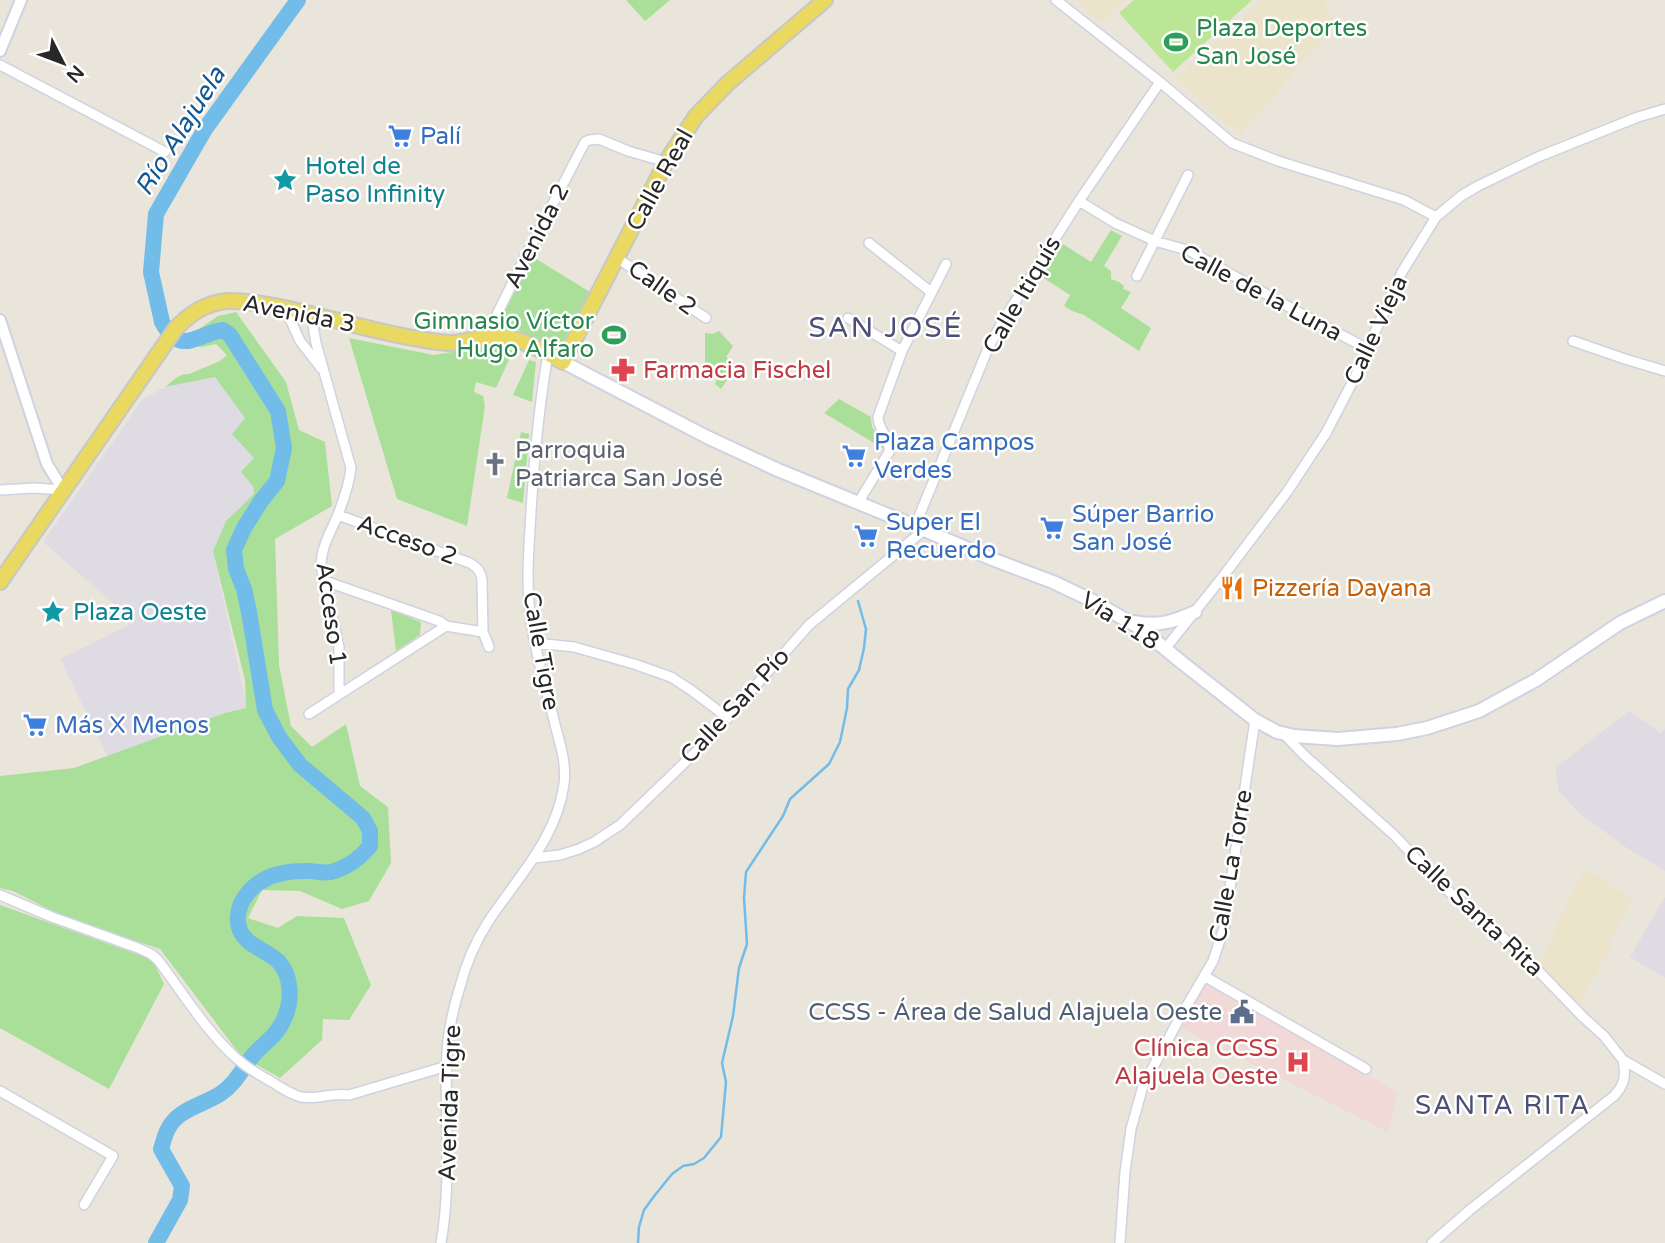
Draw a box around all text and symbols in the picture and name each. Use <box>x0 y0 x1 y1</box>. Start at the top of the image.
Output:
place label: Plaza Deportes San José <box>1196 14 1367 71</box>
north arrow <box>28 28 98 98</box>
sports icon: Plaza Deportes San José <box>1162 28 1190 56</box>
water label: Río Alajuela <box>128 60 233 201</box>
text: N <box>62 61 88 87</box>
supermarket icon: Palí <box>386 122 414 150</box>
place label: Palí <box>420 122 461 151</box>
street label: Calle Real <box>620 124 700 236</box>
place label: Hotel de Paso Infinity <box>305 152 445 209</box>
place icon: Hotel de Paso Infinity <box>271 166 299 194</box>
street label: Avenida 2 <box>498 179 576 293</box>
street label: Calle Itiquís <box>977 231 1067 359</box>
street label: Calle de la Luna <box>1175 238 1347 348</box>
street label: Calle 2 <box>622 254 702 322</box>
street label: Calle Vieja <box>1338 271 1414 389</box>
street label: Avenida 3 <box>240 289 358 339</box>
place label: Gimnasio Víctor Hugo Alfaro <box>413 307 595 364</box>
district label: SAN JOSÉ <box>809 311 963 345</box>
sports icon: Gimnasio Víctor Hugo Alfaro <box>600 321 628 349</box>
pharmacy icon: Farmacia Fischel <box>609 356 637 384</box>
place label: Farmacia Fischel <box>643 356 831 385</box>
place label: Plaza Campos Verdes <box>874 428 1035 485</box>
place label: Parroquia Patriarca San José <box>515 436 723 493</box>
supermarket icon: Plaza Campos Verdes <box>840 442 868 470</box>
church icon: Parroquia Patriarca San José <box>481 450 509 478</box>
place label: Súper Barrio San José <box>1072 500 1214 557</box>
place label: Super El Recuerdo <box>886 508 996 565</box>
street label: Acceso 2 <box>353 509 461 571</box>
supermarket icon: Súper Barrio San José <box>1038 514 1066 542</box>
supermarket icon: Super El Recuerdo <box>852 522 880 550</box>
street label: Acceso 1 <box>309 560 353 668</box>
restaurant icon: Pizzería Dayana <box>1218 574 1246 602</box>
place label: Pizzería Dayana <box>1252 574 1432 603</box>
street label: Vía 118 <box>1075 586 1165 656</box>
street label: Calle Tigre <box>516 589 566 713</box>
place icon: Plaza Oeste <box>39 598 67 626</box>
place label: Plaza Oeste <box>73 598 207 627</box>
street label: Calle San Pío <box>674 642 796 770</box>
supermarket icon: Más X Menos <box>21 711 49 739</box>
place label: Más X Menos <box>55 711 209 740</box>
street label: Calle La Torre <box>1203 787 1259 945</box>
street label: Calle Santa Rita <box>1399 839 1549 983</box>
place label: CCSS - Área de Salud Alajuela Oeste <box>808 997 1222 1027</box>
public building icon: CCSS - Área de Salud Alajuela Oeste <box>1228 998 1256 1026</box>
street label: Avenida Tigre <box>433 1024 467 1182</box>
place label: Clínica CCSS Alajuela Oeste <box>1114 1034 1278 1091</box>
hospital icon: Clínica CCSS Alajuela Oeste <box>1284 1048 1312 1076</box>
district label: SANTA RITA <box>1415 1090 1591 1121</box>

